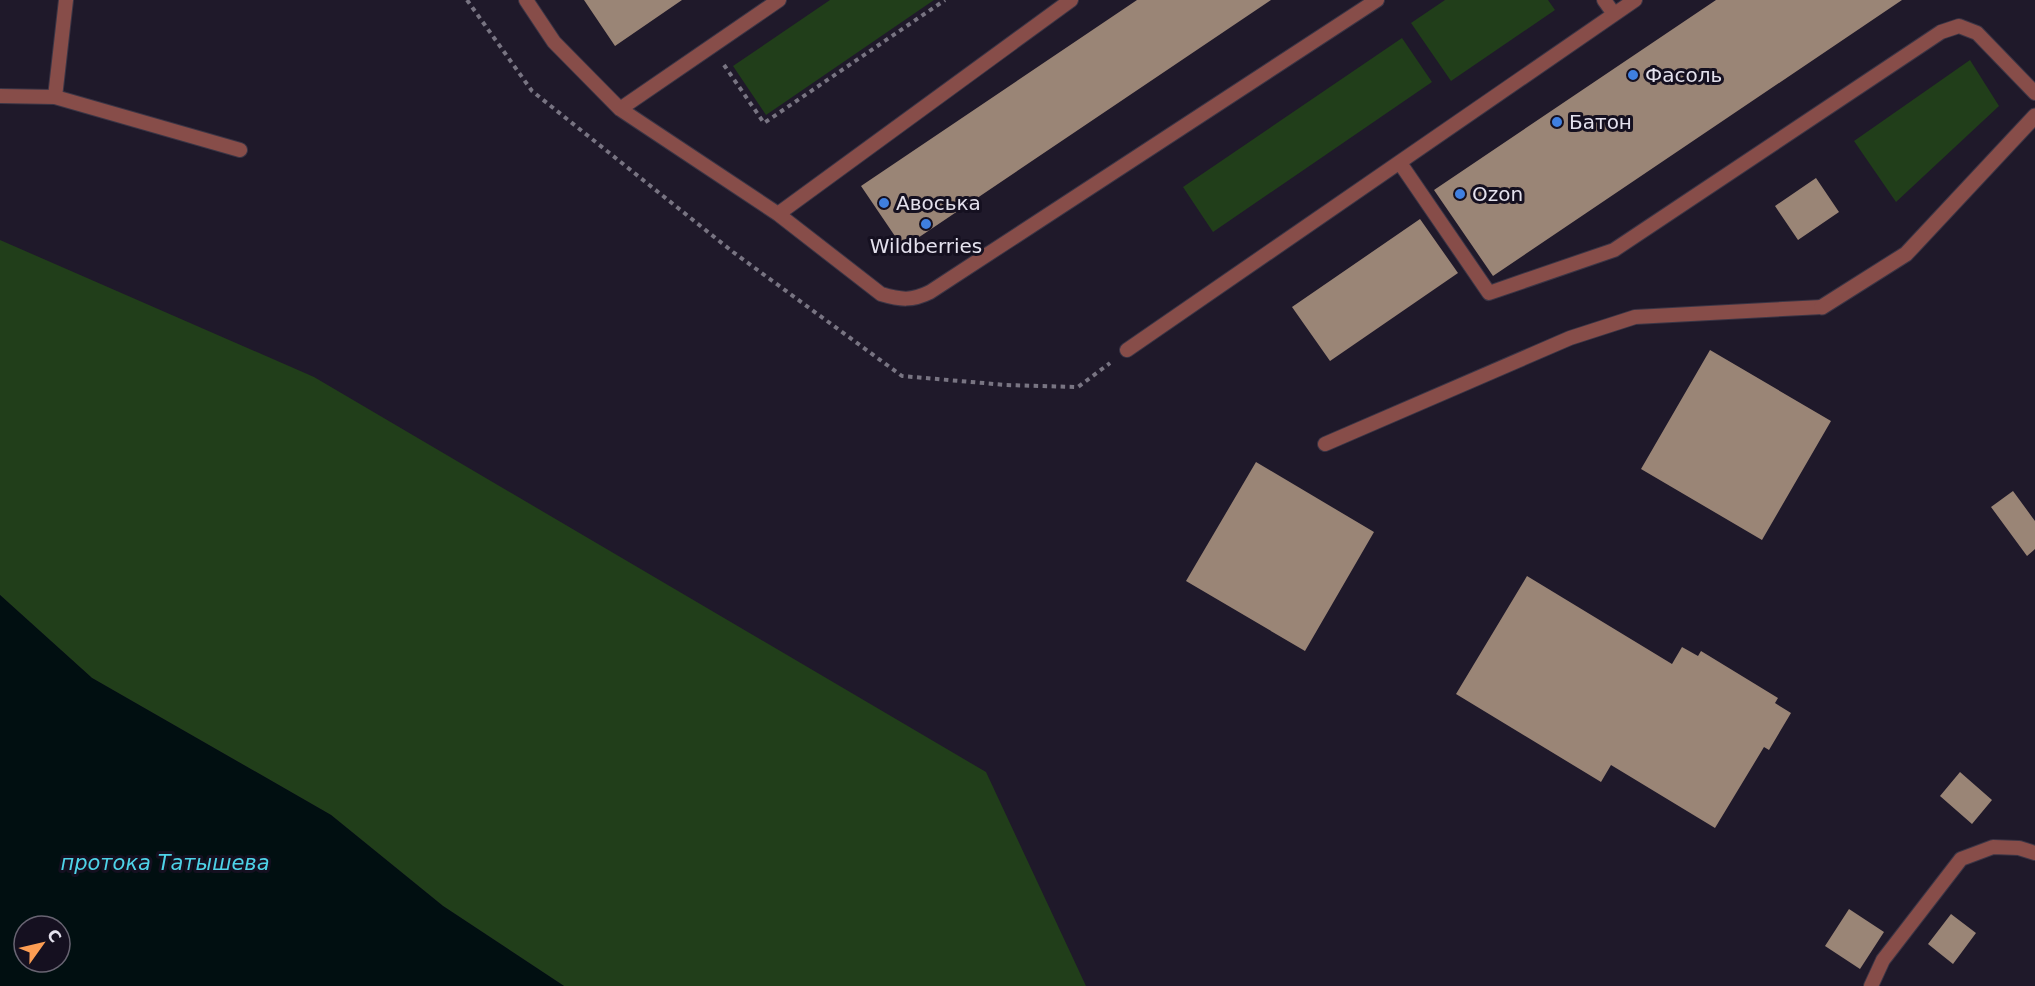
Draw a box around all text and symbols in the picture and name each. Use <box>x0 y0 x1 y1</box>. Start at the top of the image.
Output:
place label: Фасоль <box>1645 63 1722 87</box>
marker: Фасоль <box>1626 68 1640 82</box>
place label: Батон <box>1569 110 1632 134</box>
marker: Батон <box>1550 115 1564 129</box>
place label: Ozon <box>1472 182 1523 206</box>
marker: Ozon <box>1453 187 1467 201</box>
place label: Авоська <box>896 191 981 215</box>
marker: Авоська <box>877 196 891 210</box>
marker: Wildberries <box>919 217 933 231</box>
place label: Wildberries <box>870 234 982 258</box>
water label: протока Татышева <box>60 851 270 875</box>
north arrow <box>12 914 72 974</box>
text: С <box>43 926 65 946</box>

